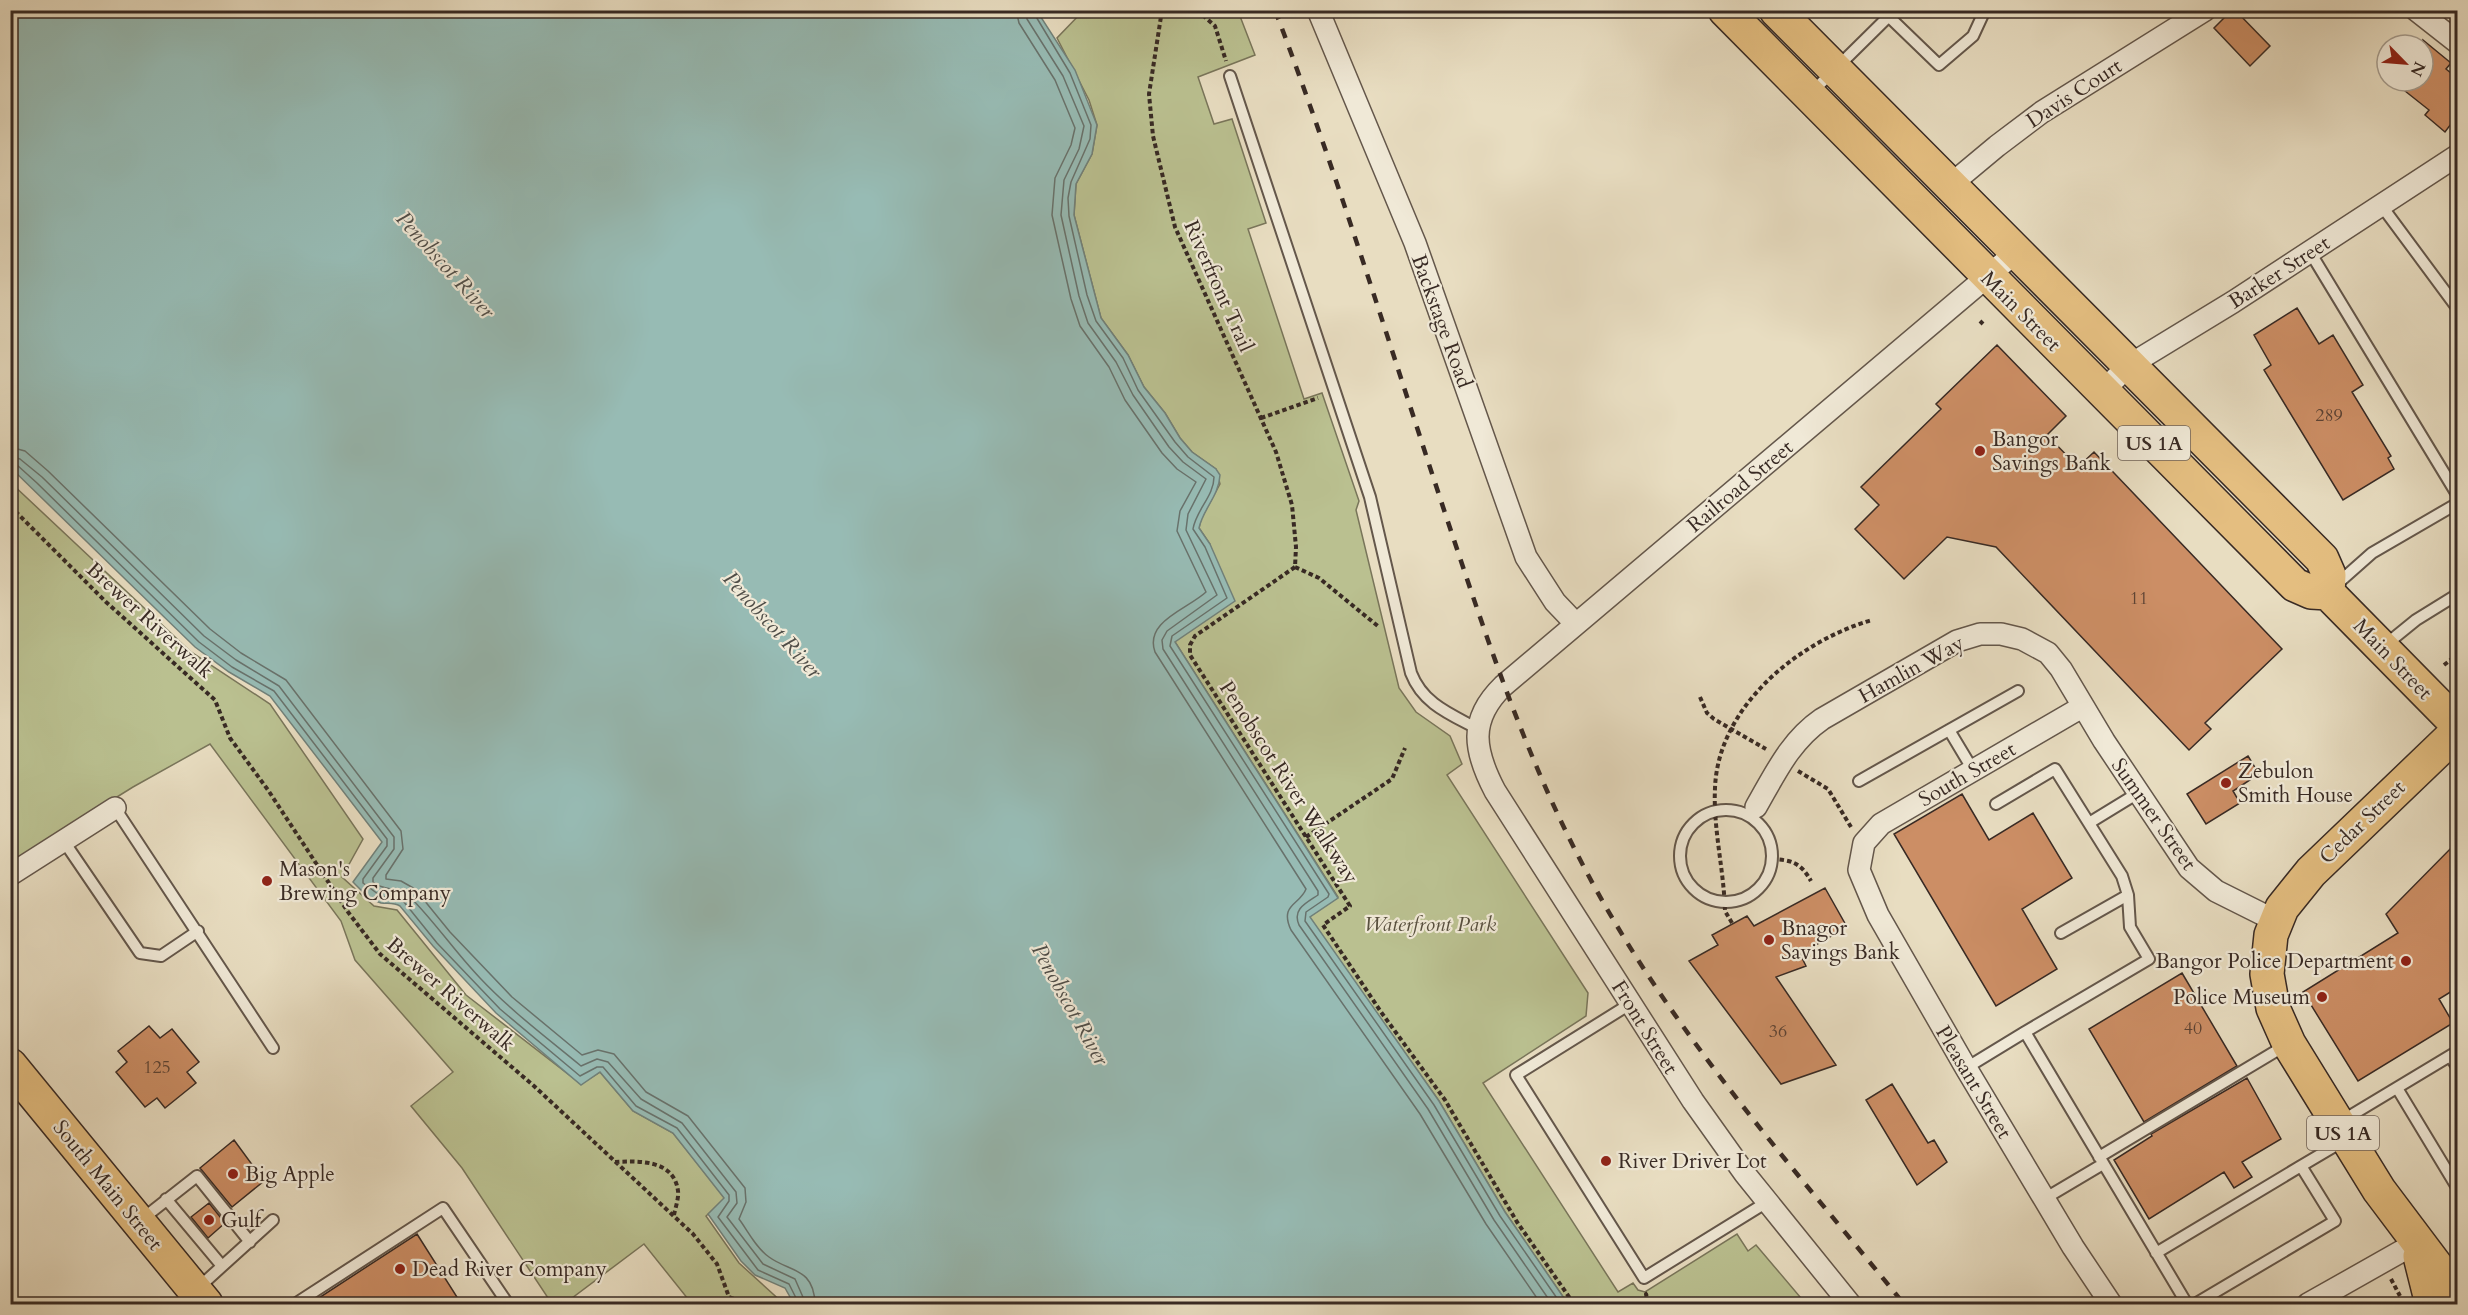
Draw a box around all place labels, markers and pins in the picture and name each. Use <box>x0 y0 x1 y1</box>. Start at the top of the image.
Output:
place label: Bangor Savings Bank <box>1992 425 2112 478</box>
marker: Bangor Savings Bank <box>1973 444 1987 458</box>
place label: Zebulon Smith House <box>2238 757 2353 810</box>
marker: Zebulon Smith House <box>2219 776 2233 790</box>
place label: Mason's Brewing Company <box>279 855 451 908</box>
marker: Mason's Brewing Company <box>260 874 274 888</box>
place label: Bnagor Savings Bank <box>1781 914 1901 967</box>
marker: Bnagor Savings Bank <box>1762 933 1776 947</box>
place label: Bangor Police Department <box>2156 947 2394 976</box>
marker: Bangor Police Department <box>2399 954 2413 968</box>
place label: Police Museum <box>2173 983 2310 1012</box>
marker: Police Museum <box>2315 990 2329 1004</box>
place label: River Driver Lot <box>1618 1147 1767 1176</box>
marker: River Driver Lot <box>1599 1154 1613 1168</box>
place label: Big Apple <box>245 1160 335 1189</box>
marker: Big Apple <box>226 1167 240 1181</box>
place label: Gulf <box>221 1206 264 1235</box>
marker: Gulf <box>202 1213 216 1227</box>
place label: Dead River Company <box>412 1255 607 1284</box>
marker: Dead River Company <box>393 1262 407 1276</box>

